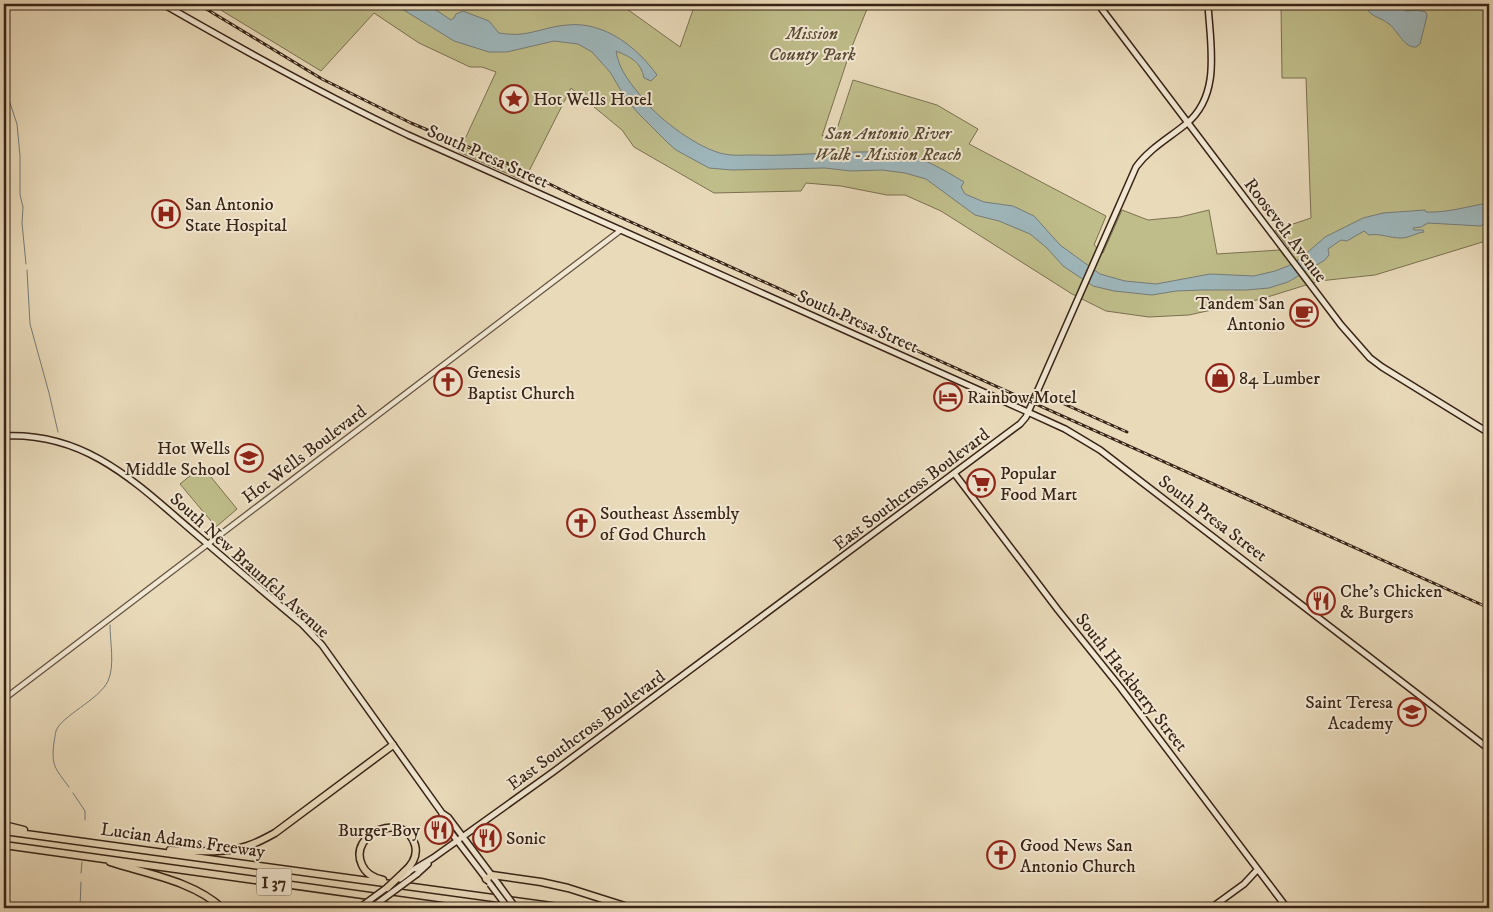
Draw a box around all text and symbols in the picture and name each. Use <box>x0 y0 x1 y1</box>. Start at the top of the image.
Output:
park label: Mission County Park <box>768 23 856 66</box>
place icon: Hot Wells Hotel <box>499 84 529 114</box>
place label: Hot Wells Hotel <box>533 89 653 111</box>
street label: South Presa Street <box>423 120 552 194</box>
park label: San Antonio River Walk - Mission Reach <box>815 123 961 166</box>
street label: Roosevelt Avenue <box>1239 174 1332 287</box>
place label: San Antonio State Hospital <box>185 194 288 237</box>
hospital icon: San Antonio State Hospital <box>151 199 181 229</box>
street label: South Presa Street <box>793 285 922 359</box>
place label: Tandem San Antonio <box>1196 293 1286 336</box>
cafe icon: Tandem San Antonio <box>1289 298 1319 328</box>
place label: Genesis Baptist Church <box>467 362 575 405</box>
shop icon: 84 Lumber <box>1205 363 1235 393</box>
church icon: Genesis Baptist Church <box>433 367 463 397</box>
place label: 84 Lumber <box>1239 368 1320 390</box>
hotel icon: Rainbow Motel <box>933 382 963 412</box>
place label: Rainbow Motel <box>967 387 1077 409</box>
street label: Hot Wells Boulevard <box>238 401 371 509</box>
street label: East Southcross Boulevard <box>829 424 994 556</box>
place label: Hot Wells Middle School <box>125 438 231 481</box>
school or university icon: Hot Wells Middle School <box>234 443 264 473</box>
place label: Popular Food Mart <box>1000 463 1078 506</box>
supermarket icon: Popular Food Mart <box>966 468 996 498</box>
street label: South Presa Street <box>1154 471 1271 567</box>
street label: South New Braunfels Avenue <box>165 488 334 643</box>
place label: Southeast Assembly of God Church <box>600 503 740 546</box>
church icon: Southeast Assembly of God Church <box>566 508 596 538</box>
place label: Che's Chicken & Burgers <box>1340 581 1443 624</box>
restaurant icon: Che's Chicken & Burgers <box>1306 586 1336 616</box>
street label: South Hackberry Street <box>1070 609 1192 756</box>
street label: East Southcross Boulevard <box>503 666 670 796</box>
place label: Saint Teresa Academy <box>1305 692 1393 735</box>
school or university icon: Saint Teresa Academy <box>1397 697 1427 727</box>
restaurant icon: Burger Boy <box>424 815 454 845</box>
street label: Lucian Adams Freeway <box>99 819 267 863</box>
place label: Burger Boy <box>338 820 420 842</box>
restaurant icon: Sonic <box>472 823 502 853</box>
place label: Sonic <box>506 828 546 850</box>
place label: Good News San Antonio Church <box>1020 835 1136 878</box>
church icon: Good News San Antonio Church <box>986 840 1016 870</box>
road number: I 37 <box>256 869 292 896</box>

